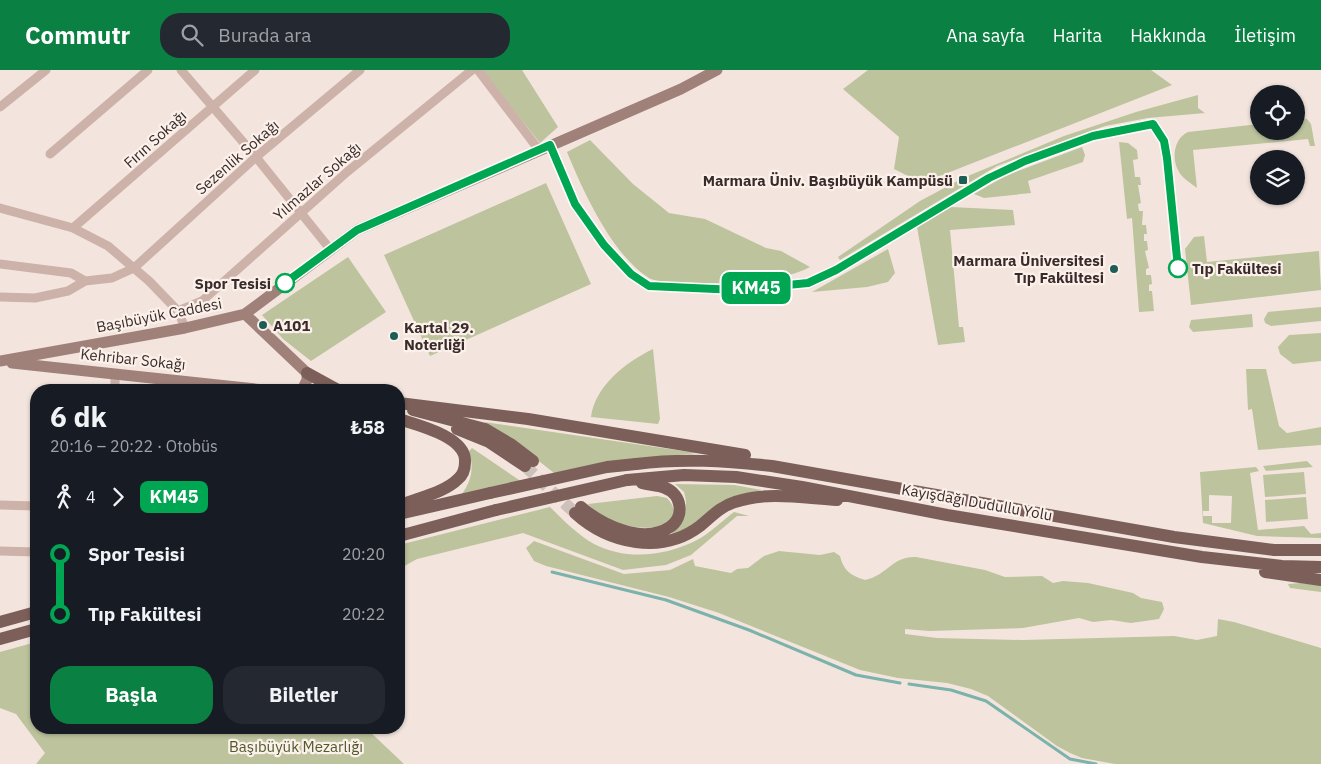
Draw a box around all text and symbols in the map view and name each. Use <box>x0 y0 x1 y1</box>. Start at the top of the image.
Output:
search box <box>160 13 510 58</box>
text: Commutr <box>25 19 130 51</box>
icon: search <box>178 21 206 49</box>
text: Burada ara <box>218 23 311 47</box>
text: Ana sayfa <box>946 24 1025 47</box>
text: Harita <box>1053 24 1102 47</box>
text: Hakkında <box>1130 24 1206 47</box>
text: İletişim <box>1234 24 1296 47</box>
map controls <box>1250 85 1305 205</box>
button: locate <box>1250 85 1305 140</box>
street label: Fırın Sokağı <box>120 106 190 172</box>
street label: Sezenlik Sokağı <box>191 116 283 198</box>
street label: Yılmazlar Sokağı <box>269 138 365 224</box>
button: layers <box>1250 150 1305 205</box>
place label: Marmara Üniv. Başıbüyük Kampüsü <box>703 171 953 190</box>
marker: Marmara Üniv. Başıbüyük Kampüsü <box>957 174 969 186</box>
place label: Marmara Üniversitesi Tıp Fakültesi <box>953 251 1104 287</box>
marker: Tıp Fakültesi <box>1168 258 1188 278</box>
place label: Tıp Fakültesi <box>1192 259 1282 278</box>
marker: Marmara Üniversitesi Tıp Fakültesi <box>1108 263 1120 275</box>
line badge: KM45 <box>721 272 791 304</box>
marker: Spor Tesisi <box>275 273 295 293</box>
place label: Spor Tesisi <box>195 274 271 293</box>
text: KM45 <box>732 276 780 299</box>
street label: Başıbüyük Caddesi <box>95 294 223 336</box>
place label: A101 <box>273 316 310 335</box>
place label: Kartal 29. Noterliği <box>404 318 474 354</box>
marker: A101 <box>257 319 269 331</box>
marker: Kartal 29. Noterliği <box>388 330 400 342</box>
street label: Kehribar Sokağı <box>80 344 186 374</box>
text: 6 dk <box>50 398 107 435</box>
text: ₺58 <box>351 415 385 439</box>
text: 20:16 – 20:22 · Otobüs <box>50 436 218 456</box>
street label: Kayışdağı Dudullu Yolu <box>900 479 1054 525</box>
icon: walk <box>50 483 78 511</box>
icon: forward <box>104 483 132 511</box>
text: KM45 <box>150 485 198 508</box>
text: 4 <box>86 487 96 507</box>
text: Spor Tesisi <box>88 542 185 566</box>
text: 20:20 <box>342 544 385 564</box>
text: Tıp Fakültesi <box>88 602 202 626</box>
text: 20:22 <box>342 604 385 624</box>
button: Başla <box>50 666 213 724</box>
button: Biletler <box>223 666 385 724</box>
park label: Başıbüyük Mezarlığı <box>229 737 363 756</box>

